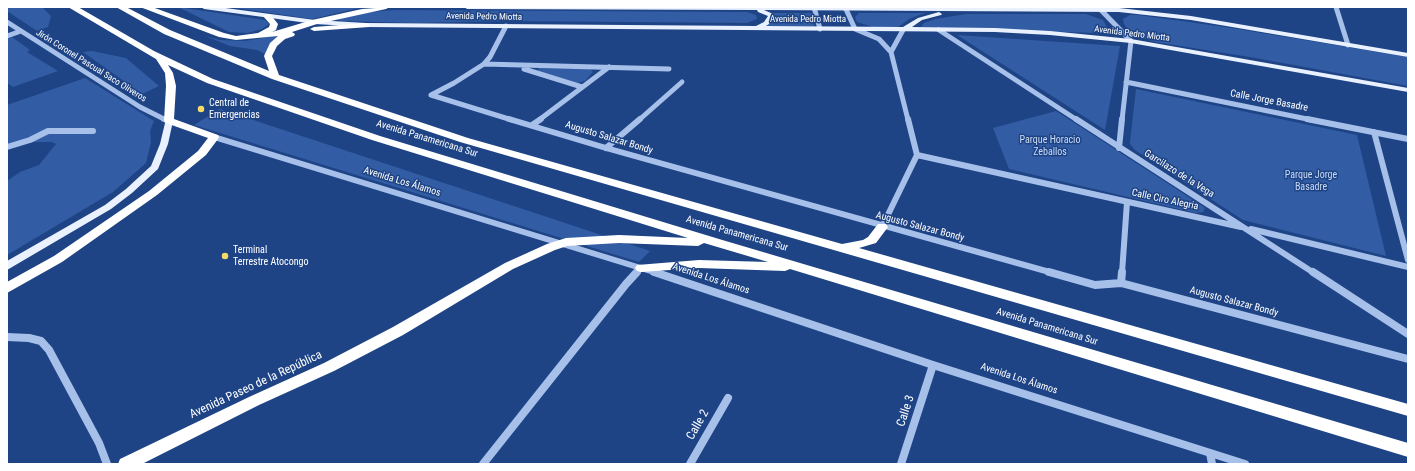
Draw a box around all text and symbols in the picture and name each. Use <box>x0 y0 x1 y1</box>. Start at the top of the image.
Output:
street label: Avenida Pedro Miotta <box>446 11 522 23</box>
street label: Avenida Pedro Miotta <box>770 15 846 25</box>
street label: Avenida Pedro Miotta <box>1094 24 1170 44</box>
street label: Jirón Coronel Pascual Saco Oliveros <box>34 27 148 105</box>
street label: Calle Jorge Basadre <box>1229 88 1309 114</box>
place label: Central de Emergencias <box>209 97 260 120</box>
marker: Central de Emergencias <box>196 104 206 114</box>
street label: Avenida Panamericana Sur <box>375 118 479 160</box>
street label: Augusto Salazar Bondy <box>564 119 654 157</box>
park label: Parque Horacio Zeballos <box>1020 134 1080 158</box>
street label: Garcilazo de la Vega <box>1142 148 1216 200</box>
street label: Avenida Los Álamos <box>362 165 442 199</box>
park label: Parque Jorge Basadre <box>1285 169 1337 192</box>
street label: Calle Ciro Alegria <box>1130 187 1200 213</box>
street label: Augusto Salazar Bondy <box>874 209 966 245</box>
street label: Avenida Panamericana Sur <box>685 214 789 254</box>
place label: Terminal Terrestre Atocongo <box>233 244 309 268</box>
marker: Terminal Terrestre Atocongo <box>220 251 230 261</box>
street label: Avenida Los Álamos <box>671 261 751 297</box>
street label: Augusto Salazar Bondy <box>1188 284 1280 320</box>
street label: Avenida Panamericana Sur <box>995 306 1099 348</box>
street label: Avenida Paseo de la República <box>187 348 325 422</box>
street label: Avenida Los Álamos <box>979 361 1059 397</box>
street label: Calle 3 <box>894 393 918 429</box>
street label: Calle 2 <box>684 407 712 443</box>

